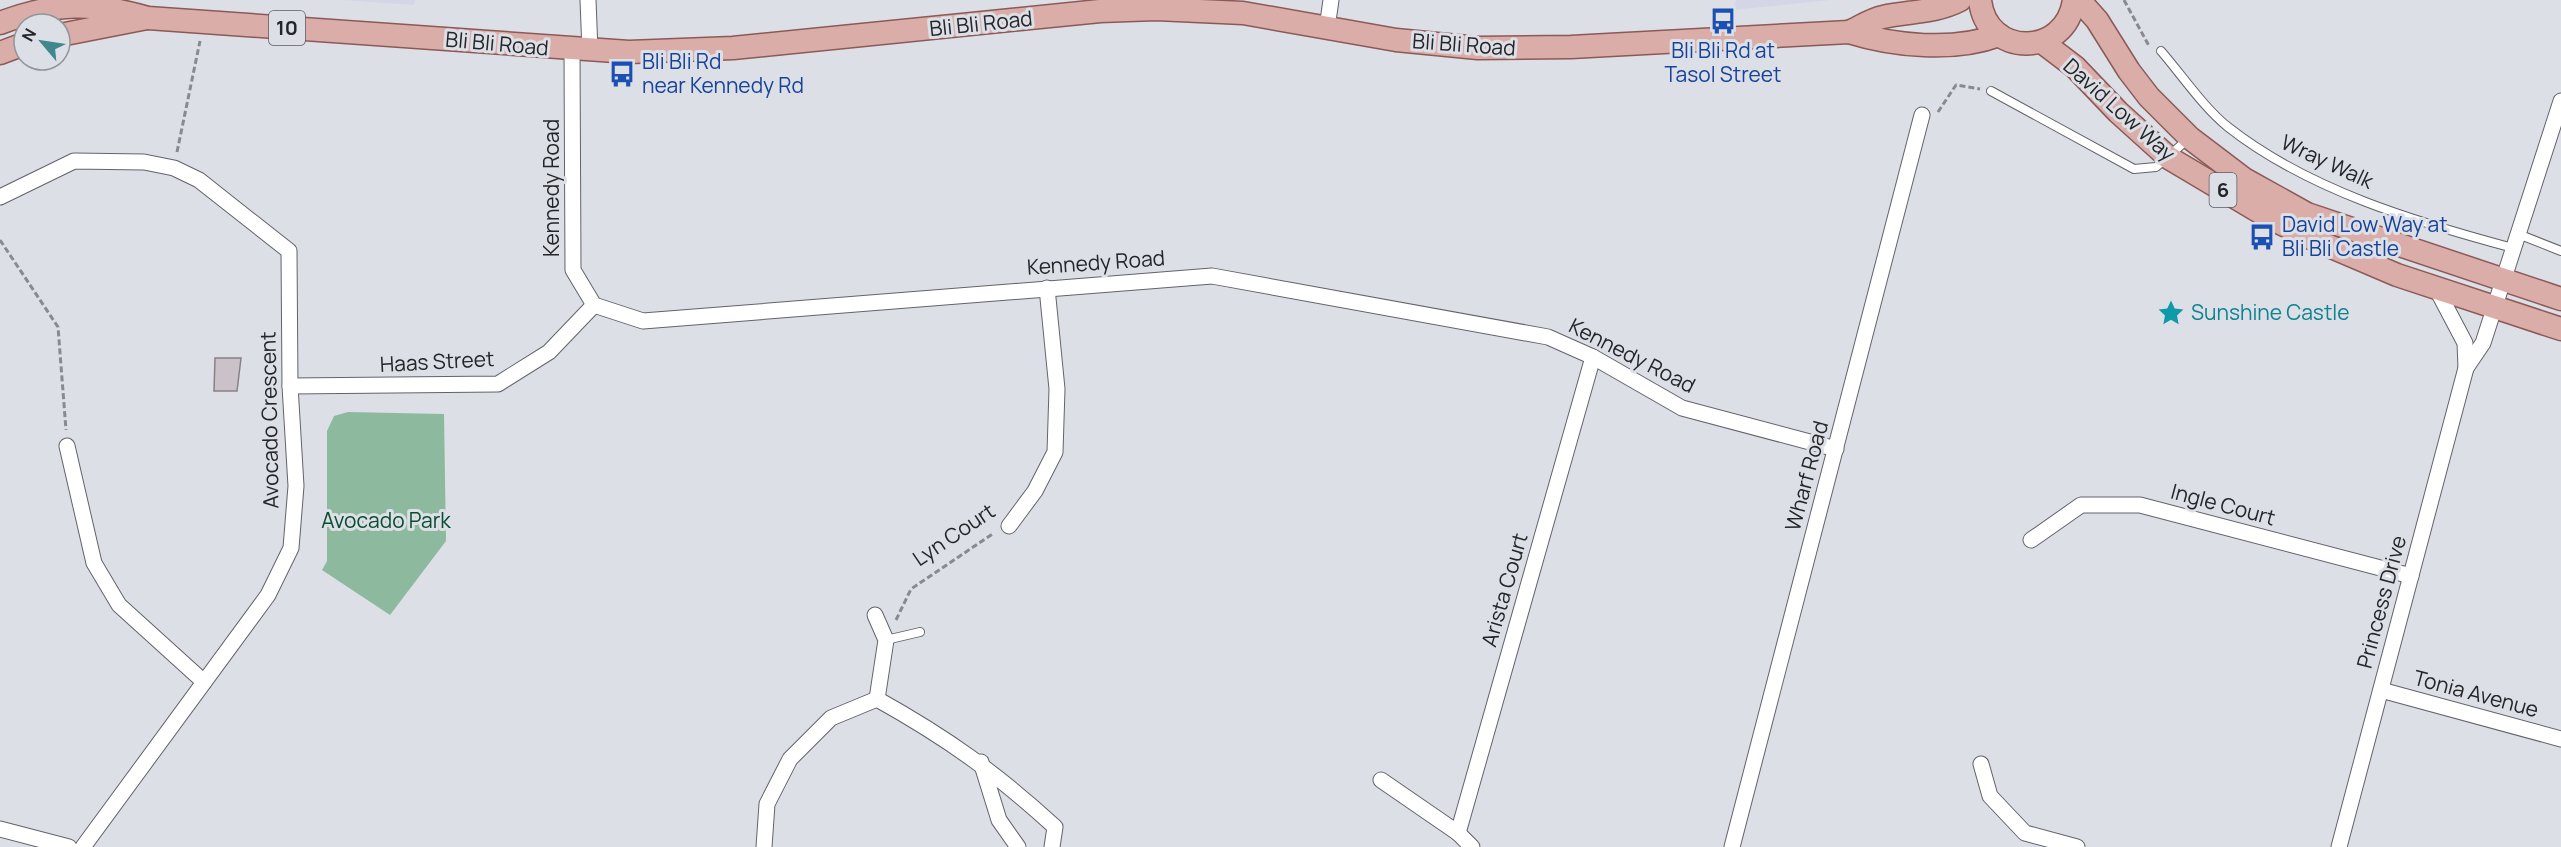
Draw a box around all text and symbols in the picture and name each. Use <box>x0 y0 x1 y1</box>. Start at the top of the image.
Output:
street label: Bli Bli Road <box>928 4 1034 42</box>
bus stop icon: Bli Bli Rd at Tasol Street <box>1708 6 1738 36</box>
road number: 10 <box>269 11 305 45</box>
north arrow <box>12 12 72 72</box>
text: N <box>16 24 41 45</box>
street label: Bli Bli Road <box>444 25 550 61</box>
street label: Bli Bli Road <box>1411 26 1517 62</box>
place label: Bli Bli Rd at Tasol Street <box>1665 36 1781 88</box>
place label: Bli Bli Rd near Kennedy Rd <box>642 47 804 99</box>
street label: David Low Way <box>2058 52 2182 167</box>
bus stop icon: Bli Bli Rd near Kennedy Rd <box>607 59 637 89</box>
street label: Kennedy Road <box>537 119 565 257</box>
street label: Wray Walk <box>2277 128 2379 195</box>
road number: 6 <box>2210 173 2236 207</box>
place label: David Low Way at Bli Bli Castle <box>2282 210 2448 262</box>
bus stop icon: David Low Way at Bli Bli Castle <box>2247 222 2277 252</box>
street label: Kennedy Road <box>1026 243 1166 281</box>
place icon: Sunshine Castle <box>2156 298 2186 328</box>
place label: Sunshine Castle <box>2191 298 2349 326</box>
street label: Kennedy Road <box>1565 311 1700 399</box>
street label: Avocado Crescent <box>253 331 285 509</box>
street label: Haas Street <box>379 344 495 378</box>
street label: Wharf Road <box>1778 418 1834 534</box>
street label: Ingle Court <box>2168 477 2279 531</box>
street label: Lyn Court <box>907 496 1000 572</box>
park label: Avocado Park <box>321 506 451 534</box>
street label: Arista Court <box>1474 530 1534 650</box>
street label: Princess Drive <box>2350 532 2412 671</box>
street label: Tonia Avenue <box>2411 663 2542 723</box>

